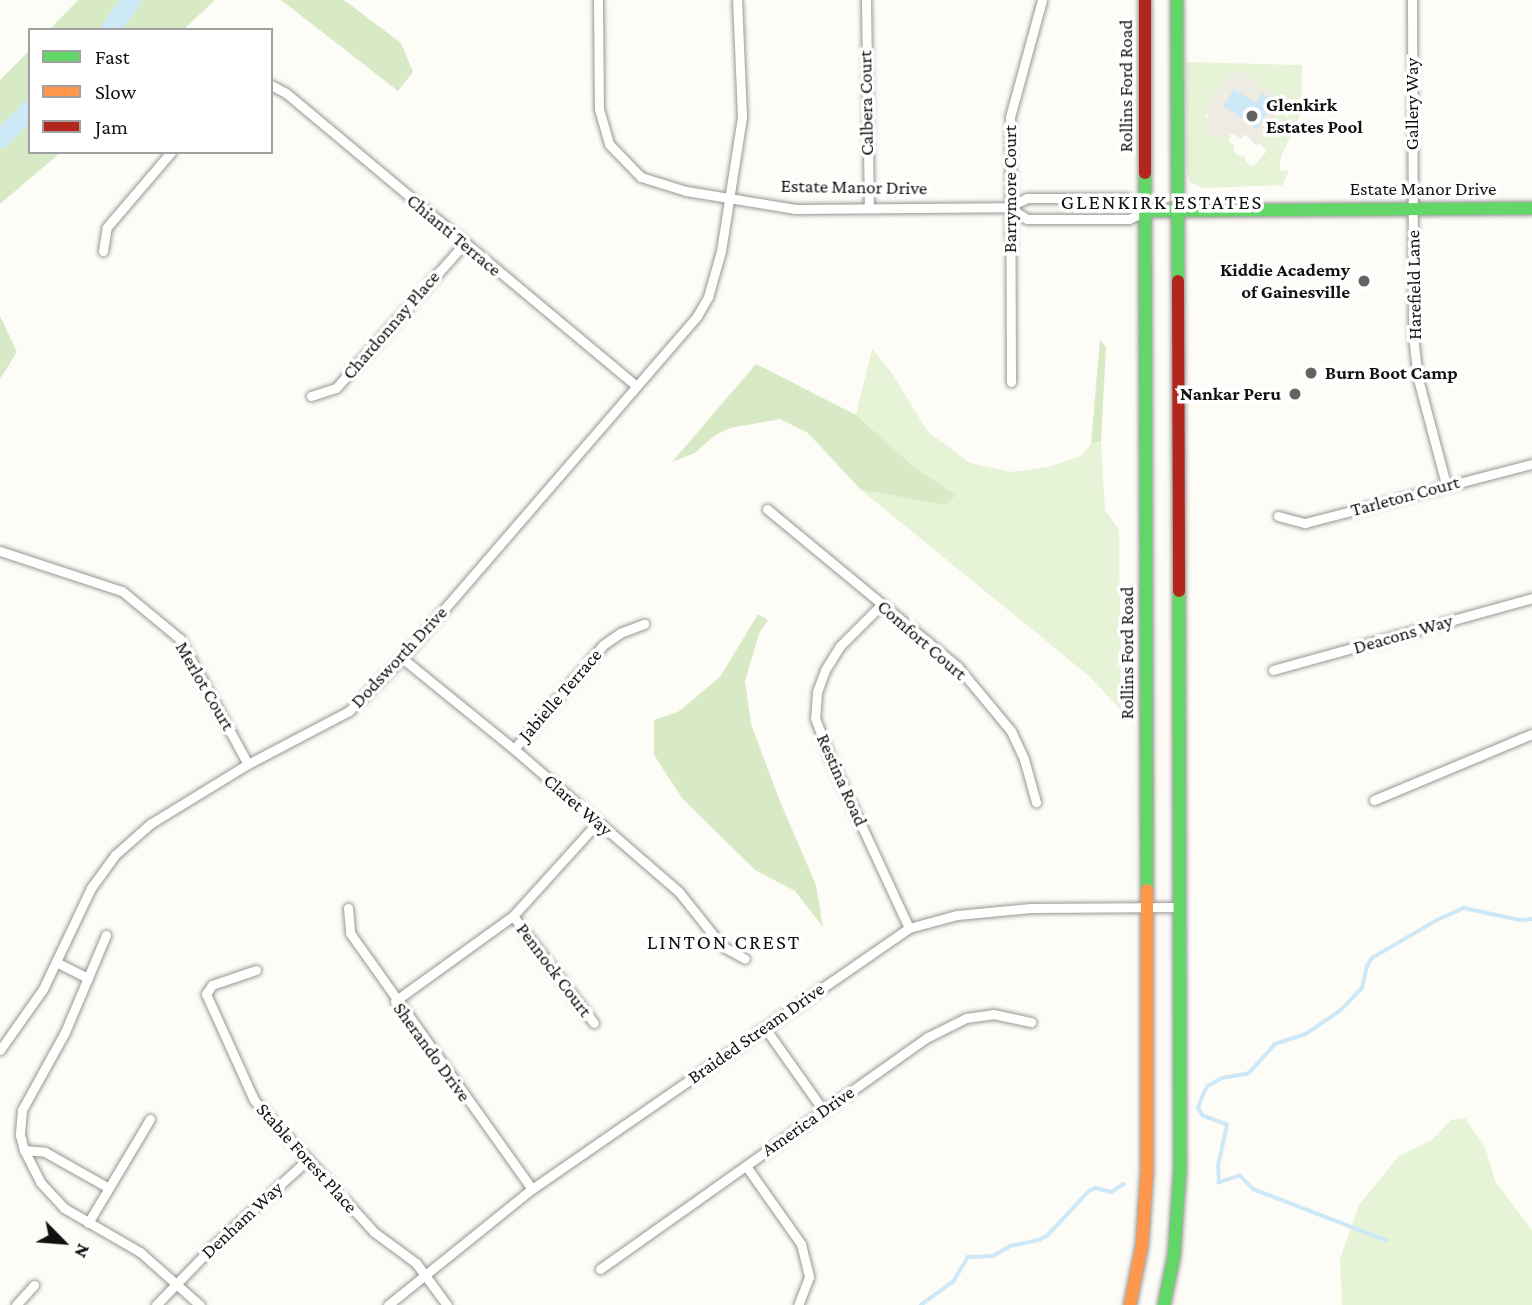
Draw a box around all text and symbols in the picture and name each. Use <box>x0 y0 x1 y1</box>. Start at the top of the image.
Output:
street label: Rollins Ford Road <box>1115 20 1137 152</box>
legend <box>28 28 273 154</box>
text: Fast <box>95 45 130 69</box>
street label: Calbera Court <box>854 50 878 156</box>
street label: Gallery Way <box>1401 58 1423 150</box>
text: Slow <box>95 80 136 104</box>
place label: Glenkirk Estates Pool <box>1266 94 1363 138</box>
marker: Glenkirk Estates Pool <box>1244 108 1260 124</box>
text: Jam <box>95 115 128 139</box>
street label: Barrymore Court <box>999 125 1021 253</box>
street label: Estate Manor Drive <box>780 174 928 200</box>
street label: Estate Manor Drive <box>1350 178 1496 200</box>
street label: Chianti Terrace <box>402 189 506 281</box>
district label: GLENKIRK ESTATES <box>1063 189 1261 215</box>
street label: Harefield Lane <box>1402 230 1426 340</box>
place label: Kiddie Academy of Gainesville <box>1220 259 1350 303</box>
street label: Chardonnay Place <box>337 266 445 384</box>
marker: Kiddie Academy of Gainesville <box>1356 273 1372 289</box>
place label: Burn Boot Camp <box>1325 362 1458 384</box>
marker: Burn Boot Camp <box>1303 365 1319 381</box>
place label: Nankar Peru <box>1180 383 1281 405</box>
marker: Nankar Peru <box>1287 386 1303 402</box>
street label: Tarleton Court <box>1348 471 1462 521</box>
street label: Rollins Ford Road <box>1116 587 1138 719</box>
street label: Comfort Court <box>873 595 971 685</box>
street label: Dodsworth Drive <box>346 601 452 713</box>
street label: Deacons Way <box>1351 609 1455 659</box>
street label: Merlot Court <box>170 638 240 734</box>
street label: Jabielle Terrace <box>514 644 606 746</box>
street label: Restina Road <box>812 730 872 830</box>
street label: Claret Way <box>539 769 617 841</box>
street label: Pennock Court <box>511 919 597 1021</box>
district label: LINTON CREST <box>648 929 800 955</box>
street label: Braided Stream Drive <box>683 977 829 1089</box>
street label: Sherando Drive <box>388 998 476 1106</box>
street label: America Drive <box>757 1081 859 1161</box>
street label: Stable Forest Place <box>252 1098 362 1218</box>
street label: Denham Way <box>197 1177 287 1263</box>
north arrow <box>28 1207 98 1277</box>
text: N <box>70 1241 95 1261</box>

